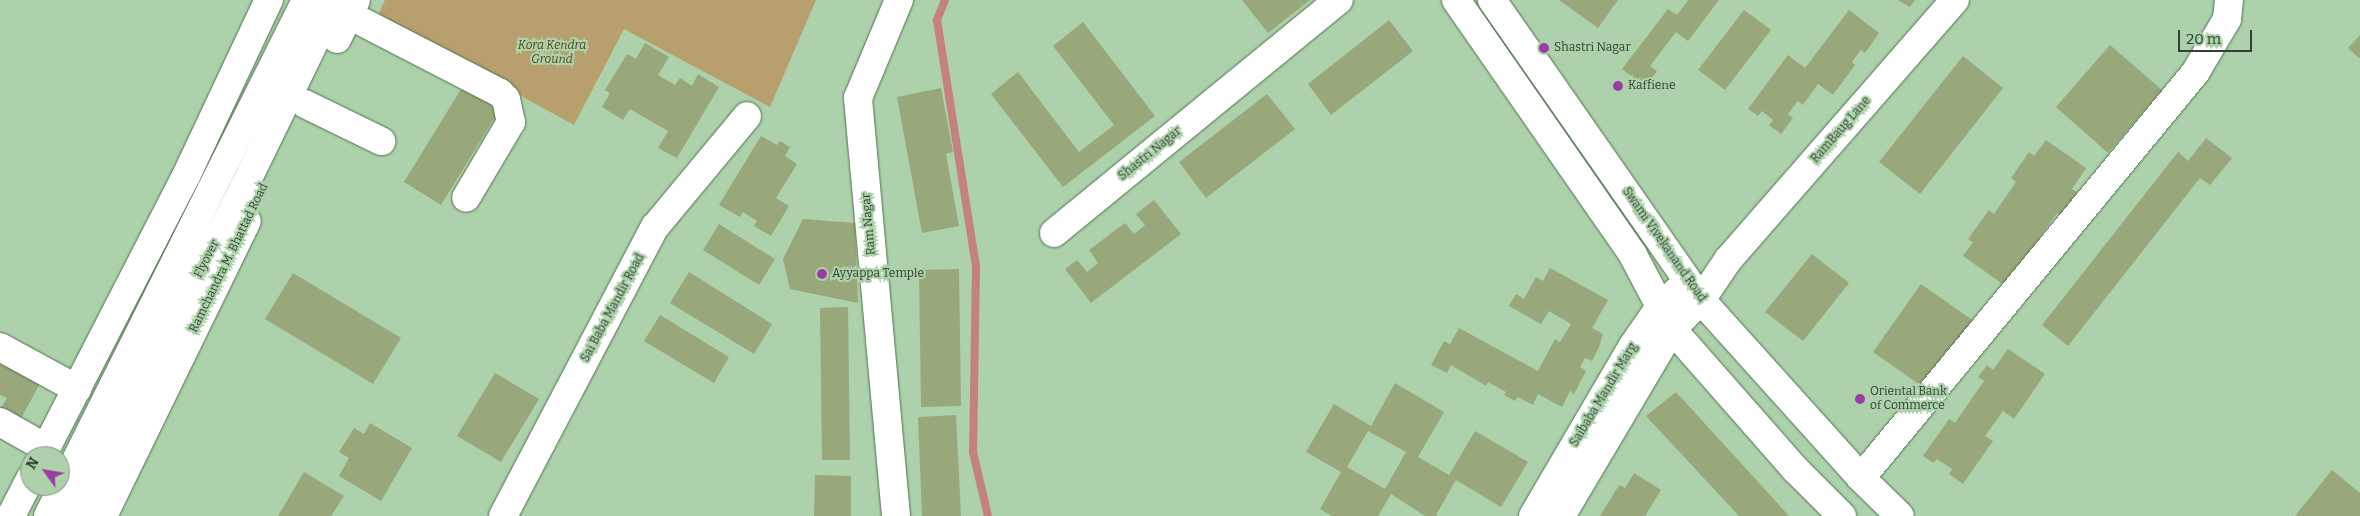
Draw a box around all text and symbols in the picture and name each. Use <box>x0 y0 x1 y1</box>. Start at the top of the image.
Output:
scale bar <box>2180 20 2254 52</box>
text: 20 m <box>2186 30 2221 48</box>
park label: Kora Kendra Ground <box>518 39 586 67</box>
place label: Shastri Nagar <box>1554 41 1631 55</box>
marker: Shastri Nagar <box>1538 42 1550 54</box>
place label: Kaffiene <box>1628 79 1675 93</box>
marker: Kaffiene <box>1612 80 1624 92</box>
street label: RamBaug Lane <box>1808 94 1874 166</box>
street label: Shastri Nagar <box>1116 124 1184 184</box>
street label: Ramchandra M. Bhattad Road <box>187 181 271 335</box>
street label: Swami Vivekanand Road <box>1619 185 1709 305</box>
street label: Ram Nagar <box>859 192 879 256</box>
street label: Flyover <box>191 238 223 280</box>
street label: Sai Baba Mandir Road <box>578 251 648 365</box>
place label: Ayyappa Temple <box>832 267 924 281</box>
marker: Ayyappa Temple <box>816 268 828 280</box>
street label: Saibaba Mandir Marg <box>1567 341 1641 449</box>
place label: Oriental Bank of Commerce <box>1870 385 1947 413</box>
marker: Oriental Bank of Commerce <box>1854 393 1866 405</box>
north arrow <box>20 446 70 496</box>
text: N <box>23 454 43 472</box>

